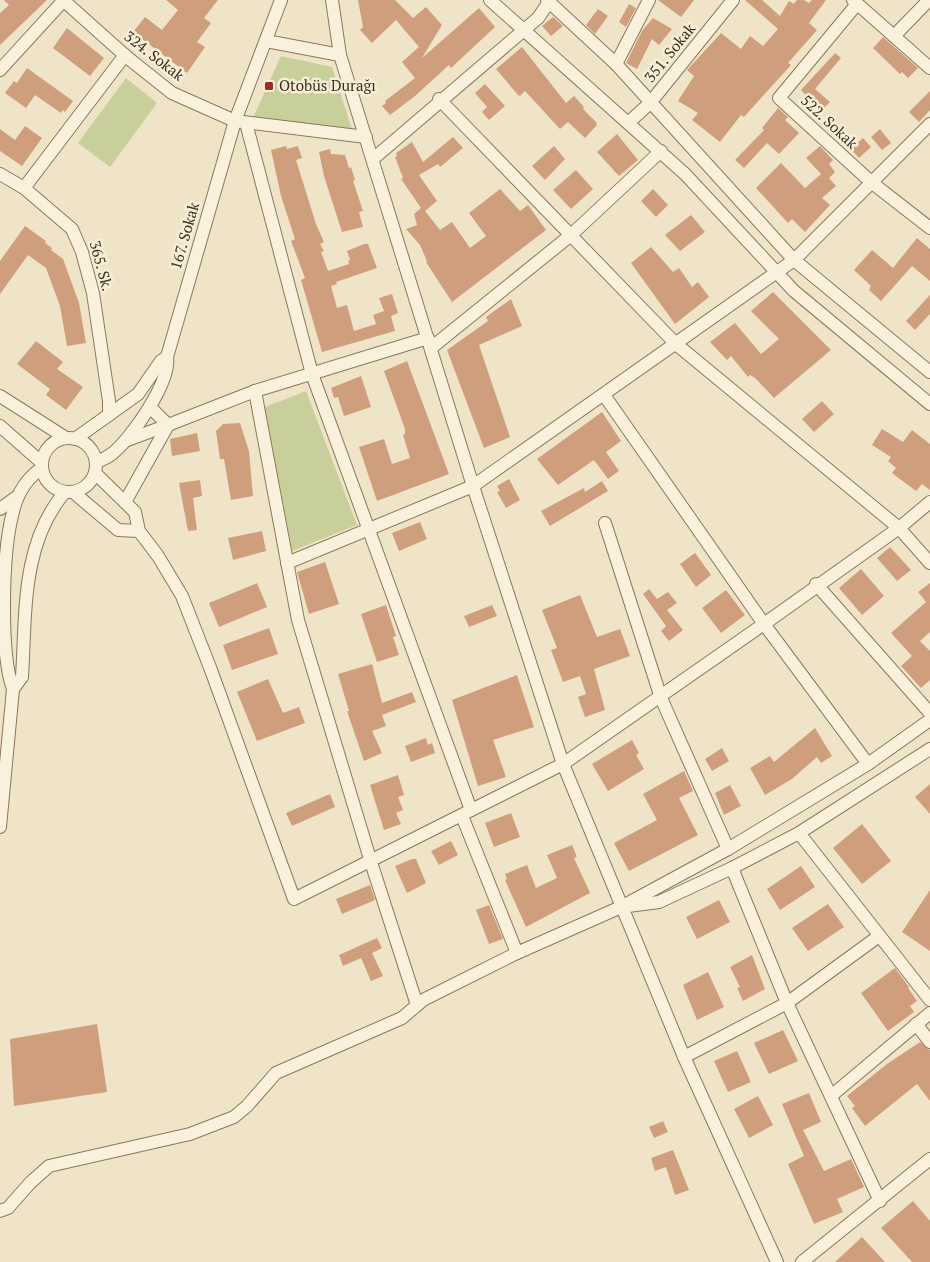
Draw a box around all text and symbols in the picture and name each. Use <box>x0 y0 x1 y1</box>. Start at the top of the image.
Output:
street label: 351. Sokak <box>639 18 699 86</box>
street label: 324. Sokak <box>121 26 189 85</box>
place label: Otobüs Durağı <box>279 75 376 95</box>
marker: Otobüs Durağı <box>263 80 275 92</box>
street label: 522. Sokak <box>797 90 863 153</box>
street label: 167. Sokak <box>165 200 203 272</box>
street label: 365. Sk. <box>86 238 118 293</box>

